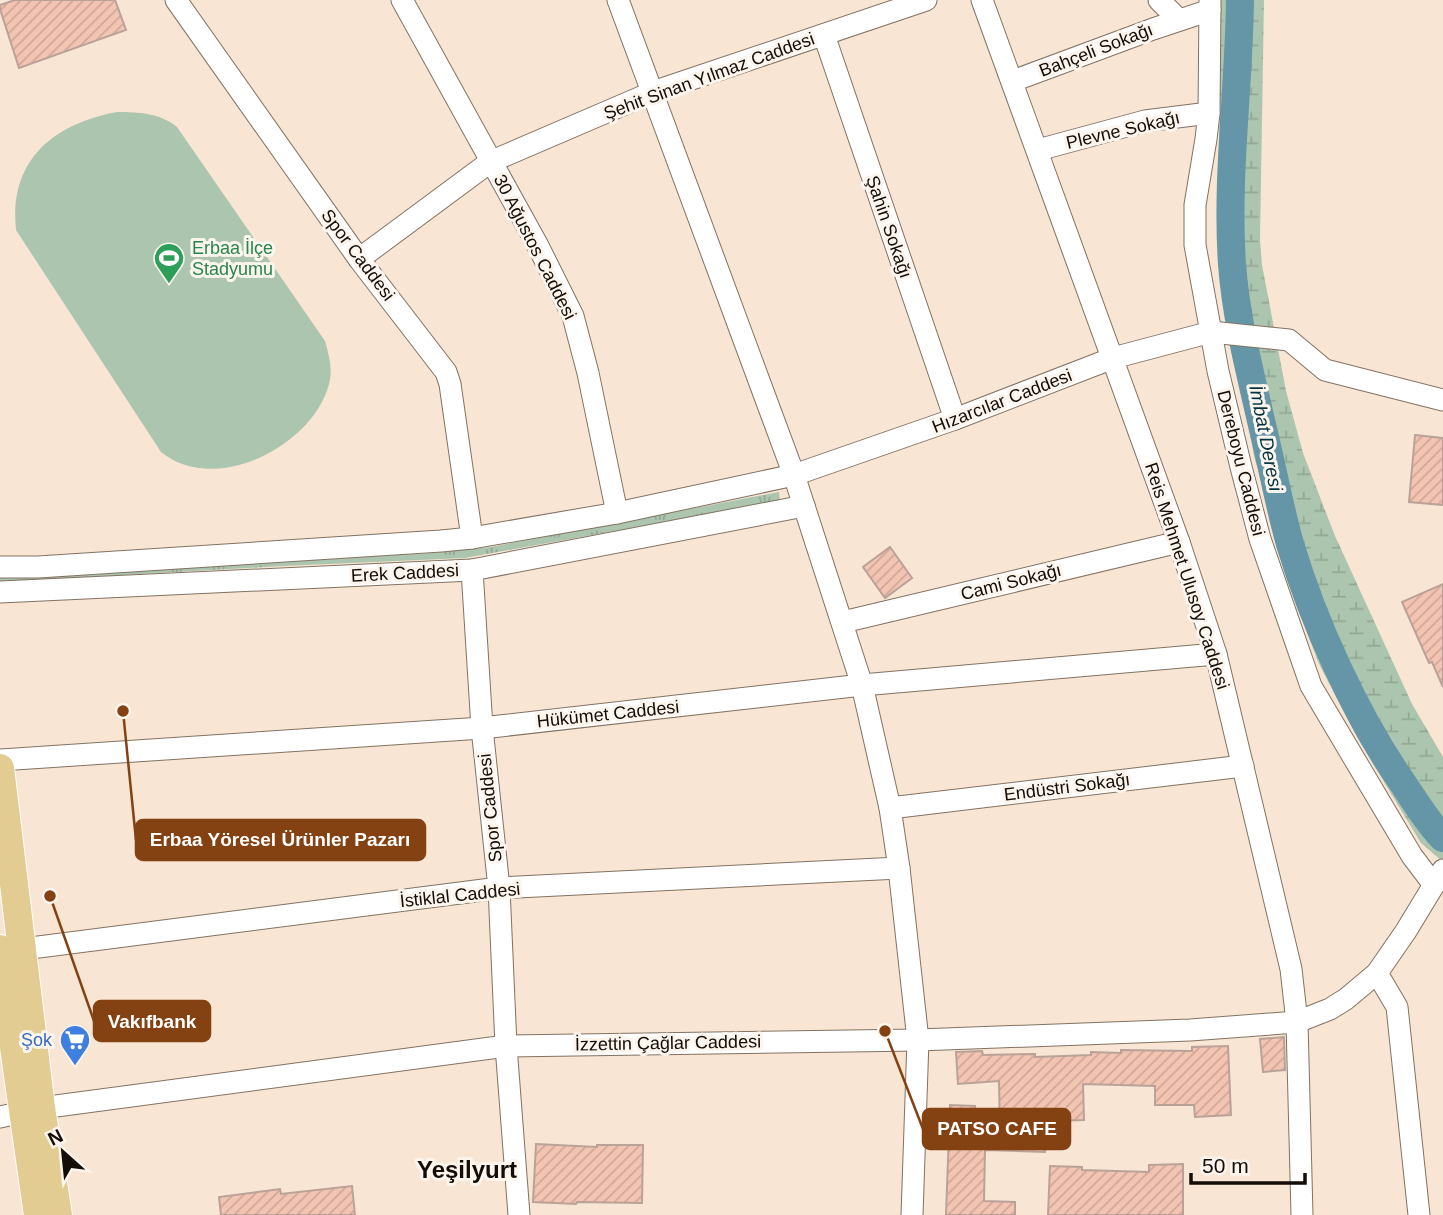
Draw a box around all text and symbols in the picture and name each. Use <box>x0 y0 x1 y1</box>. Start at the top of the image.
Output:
street label: Bahçeli Sokağı <box>1036 19 1156 81</box>
street label: Şehit Sinan Yılmaz Caddesi <box>601 29 817 123</box>
street label: Plevne Sokağı <box>1064 107 1182 153</box>
street label: 30 Ağustos Caddesi <box>490 171 580 323</box>
street label: Şahin Sokağı <box>862 173 916 281</box>
street label: Spor Caddesi <box>317 205 399 305</box>
place label: Erbaa İlçe Stadyumu <box>192 238 273 279</box>
sports icon: Erbaa İlçe Stadyumu <box>152 241 186 285</box>
street label: Hızarcılar Caddesi <box>929 365 1075 437</box>
water label: İmbat Deresi <box>1245 383 1287 494</box>
street label: Dereboyu Caddesi <box>1213 388 1269 538</box>
street label: Reis Mehmet Ulusoy Caddesi <box>1141 460 1233 692</box>
street label: Erek Caddesi <box>351 560 459 586</box>
street label: Cami Sokağı <box>959 560 1063 604</box>
street label: Hükümet Caddesi <box>536 697 680 731</box>
street label: Spor Caddesi <box>474 753 506 863</box>
street label: Endüstri Sokağı <box>1003 769 1131 805</box>
callout: Erbaa Yöresel Ürünler Pazarı <box>136 820 425 860</box>
text: Erbaa Yöresel Ürünler Pazarı <box>150 829 410 850</box>
street label: İstiklal Caddesi <box>399 879 521 911</box>
callout: Vakıfbank <box>94 1001 210 1041</box>
text: Vakıfbank <box>108 1011 197 1032</box>
supermarket icon: Şok <box>58 1023 92 1067</box>
place label: Şok <box>21 1030 53 1050</box>
street label: İzzettin Çağlar Caddesi <box>575 1031 761 1055</box>
callout: PATSO CAFE <box>923 1109 1070 1149</box>
north arrow <box>28 1117 98 1187</box>
text: PATSO CAFE <box>937 1118 1057 1139</box>
text: N <box>45 1125 66 1150</box>
scale bar <box>1191 1142 1305 1186</box>
text: 50 m <box>1202 1154 1249 1177</box>
district label: Yeşilyurt <box>417 1156 517 1183</box>

